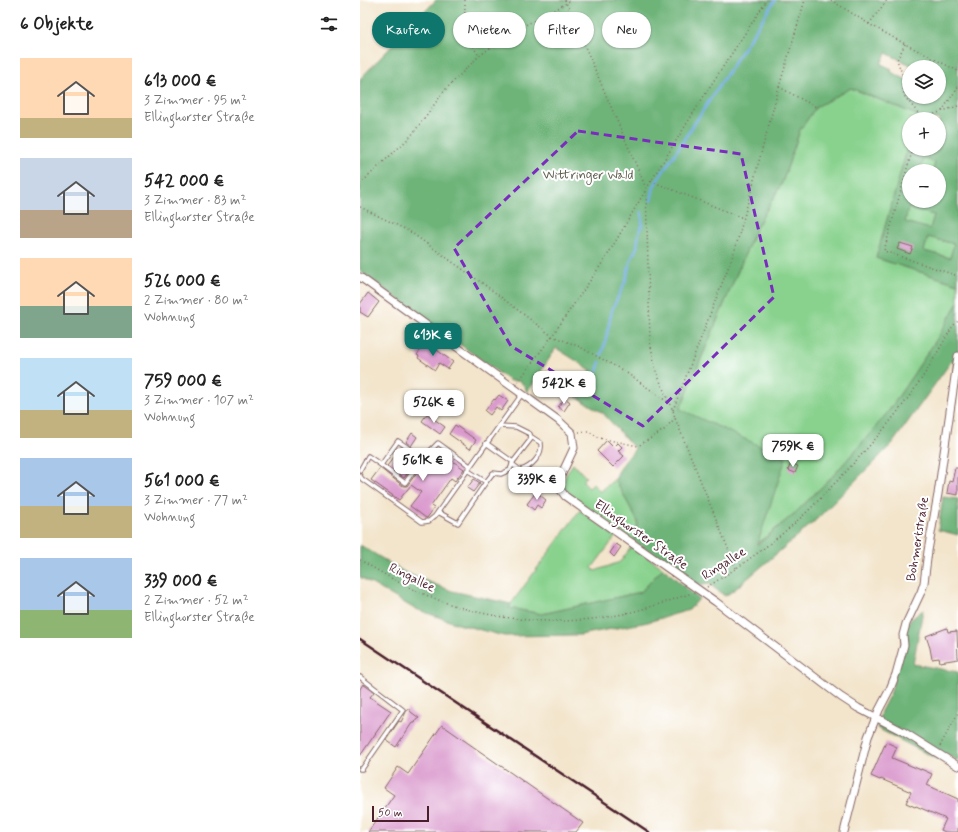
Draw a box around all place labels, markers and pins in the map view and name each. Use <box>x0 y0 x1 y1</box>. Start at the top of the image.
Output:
pin: 613K € <box>400 323 466 357</box>
pin: 542K € <box>531 371 597 405</box>
pin: 526K € <box>401 390 467 424</box>
pin: 759K € <box>760 434 826 468</box>
pin: 561K € <box>390 448 456 482</box>
pin: 339K € <box>504 467 570 501</box>

